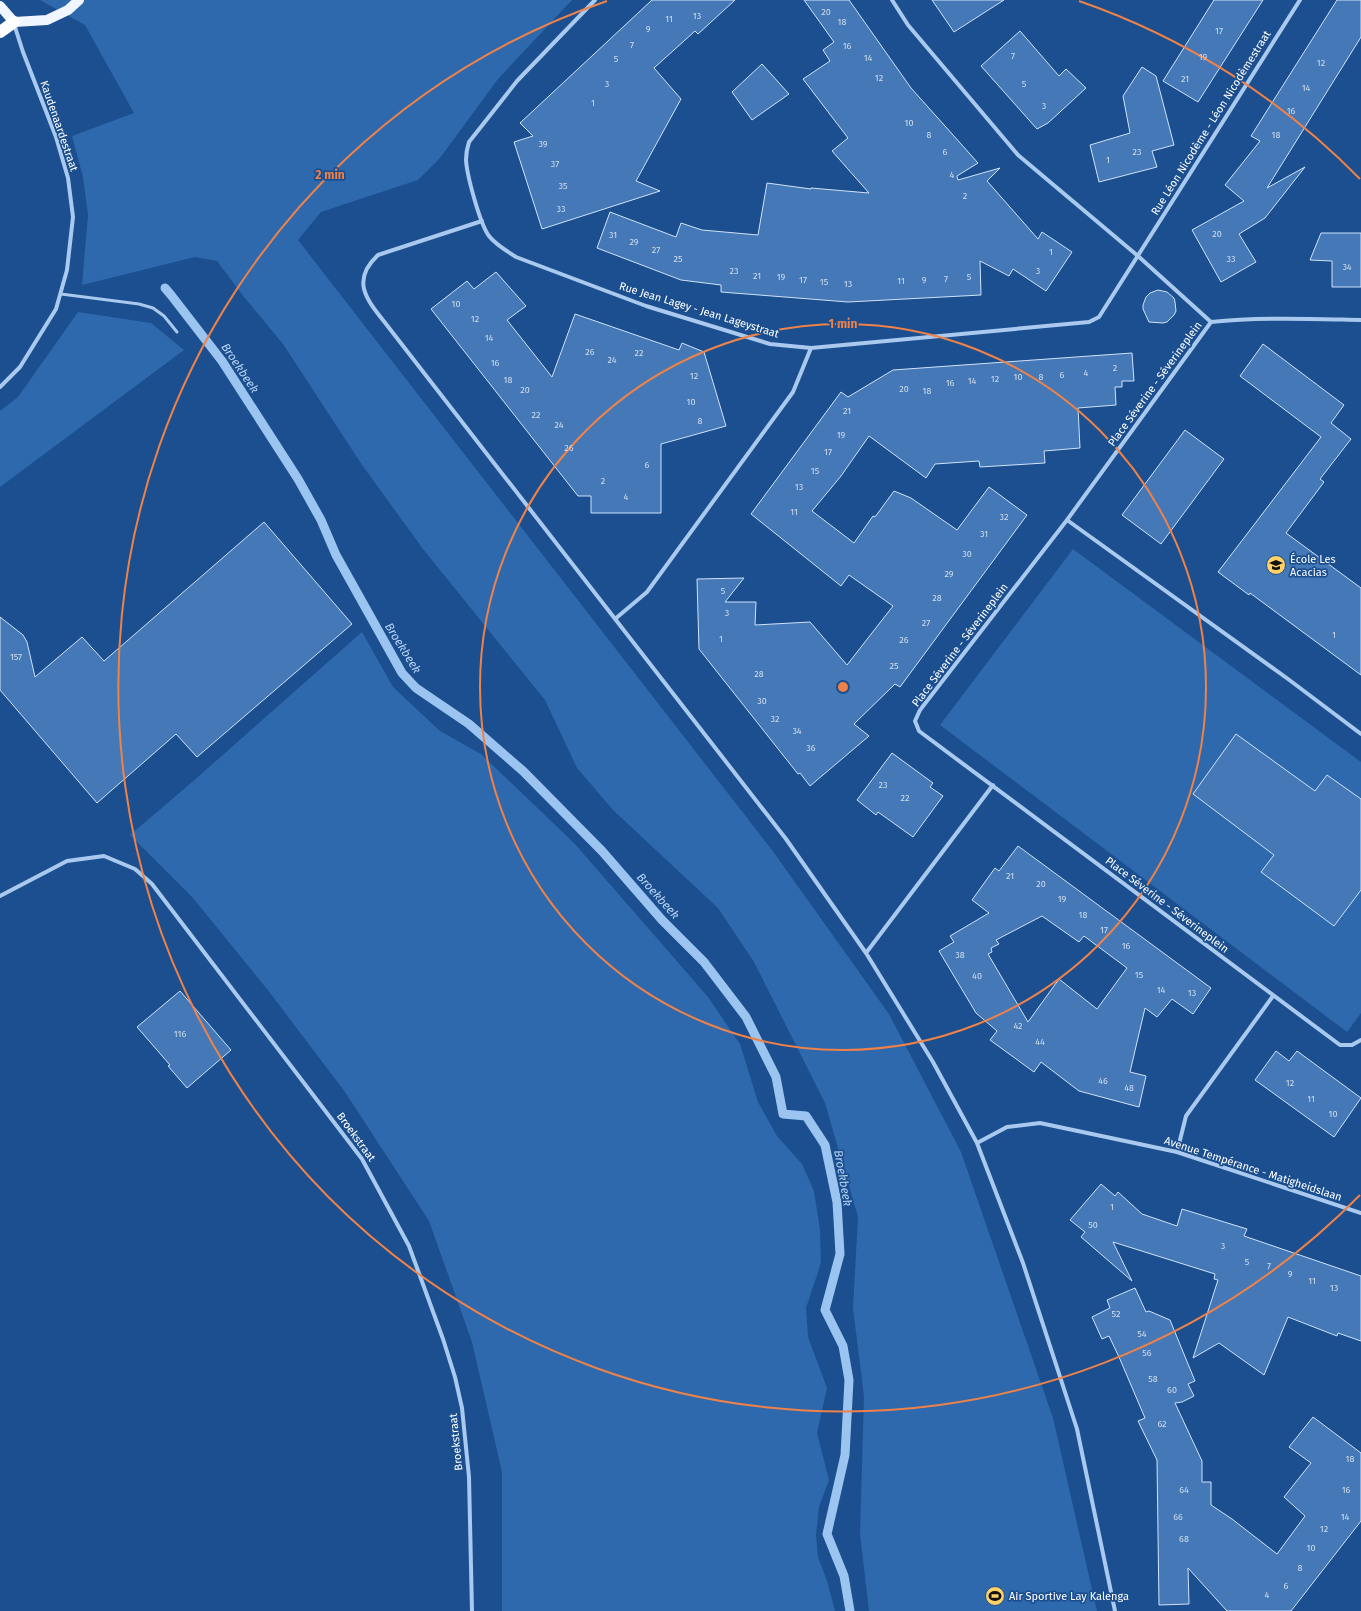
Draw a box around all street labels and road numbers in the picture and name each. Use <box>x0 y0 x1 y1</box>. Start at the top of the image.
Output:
street label: Rue Léon Nicodème - Léon Nicodèmestraat <box>1148 28 1274 218</box>
street label: Kaudenaardestraat <box>37 79 81 173</box>
street label: Rue Jean Lagey - Jean Lageystraat <box>617 279 781 341</box>
street label: Place Séverine - Séverineplein <box>1105 319 1205 449</box>
street label: Place Séverine - Séverineplein <box>909 581 1011 709</box>
street label: Place Séverine - Séverineplein <box>1103 854 1231 956</box>
street label: Broekstraat <box>334 1110 378 1164</box>
street label: Avenue Tempérance - Matigheidslaan <box>1162 1134 1344 1204</box>
street label: Broekstraat <box>447 1413 465 1471</box>

